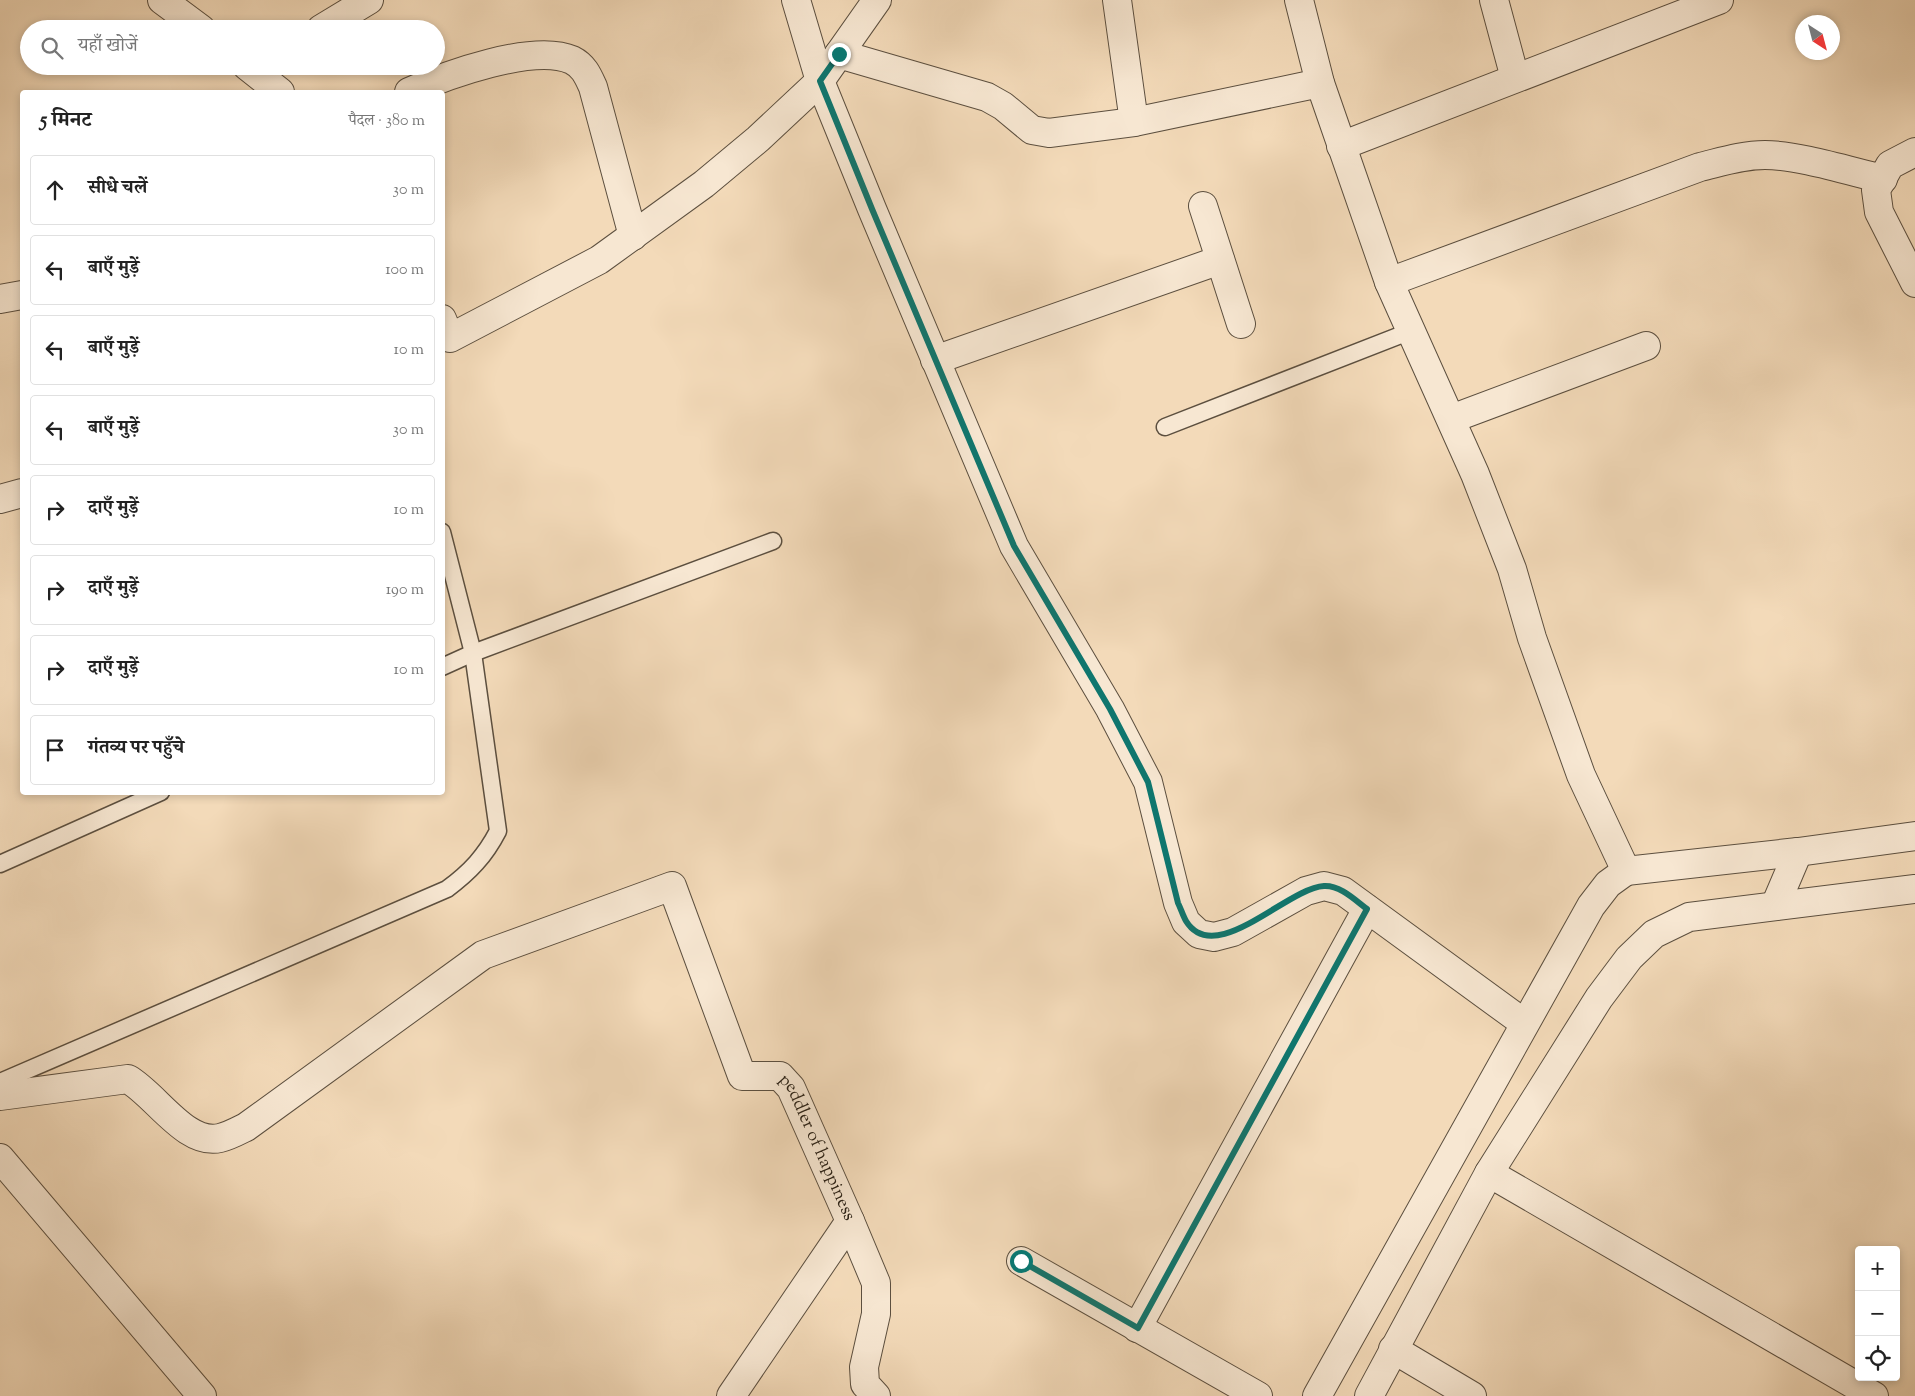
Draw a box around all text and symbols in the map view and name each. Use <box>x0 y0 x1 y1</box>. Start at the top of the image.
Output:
north arrow <box>1795 15 1840 60</box>
search box <box>20 20 445 75</box>
text: यहाँ खोजें <box>78 33 138 60</box>
icon: search <box>38 34 66 62</box>
route end <box>828 43 851 66</box>
text: 5 मिनट <box>40 106 91 136</box>
text: पैदल · 380 m <box>348 110 425 133</box>
text: सीधे चलें <box>88 175 147 202</box>
icon: ahead <box>41 176 69 204</box>
text: 30 m <box>393 179 424 202</box>
text: बाएँ मुड़ें <box>88 255 139 282</box>
icon: left <box>41 256 69 284</box>
text: 100 m <box>385 259 424 282</box>
text: बाएँ मुड़ें <box>88 335 139 362</box>
icon: left <box>41 336 69 364</box>
text: 10 m <box>394 339 424 362</box>
text: बाएँ मुड़ें <box>88 415 139 442</box>
icon: left <box>41 416 69 444</box>
text: 30 m <box>393 419 424 442</box>
text: दाएँ मुड़ें <box>88 495 139 522</box>
icon: right <box>41 496 69 524</box>
text: 10 m <box>394 499 424 522</box>
text: दाएँ मुड़ें <box>88 575 139 602</box>
icon: right <box>41 576 69 604</box>
text: 190 m <box>386 579 424 602</box>
text: दाएँ मुड़ें <box>88 655 139 682</box>
icon: right <box>41 656 69 684</box>
text: 10 m <box>394 659 424 682</box>
text: गंतव्य पर पहुँचे <box>88 735 184 762</box>
icon: arrive <box>41 736 69 764</box>
street label: peddler of happiness <box>772 1068 861 1225</box>
map controls <box>1855 1246 1900 1381</box>
button: + <box>1855 1246 1900 1291</box>
route start <box>1010 1250 1033 1273</box>
button: − <box>1855 1291 1900 1336</box>
button: locate <box>1855 1336 1900 1381</box>

